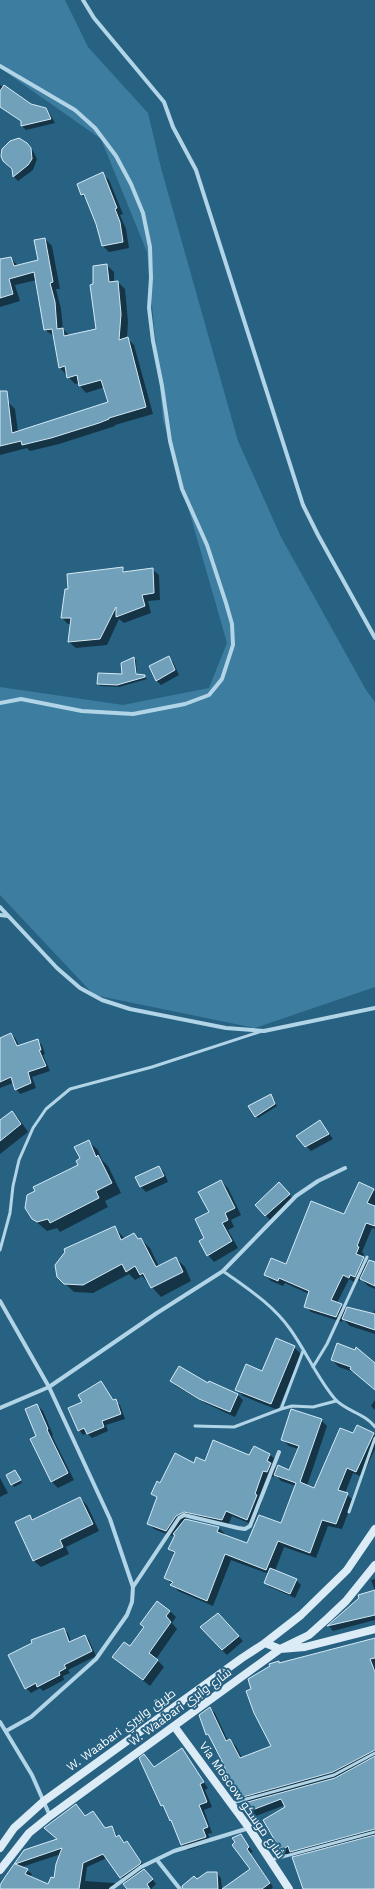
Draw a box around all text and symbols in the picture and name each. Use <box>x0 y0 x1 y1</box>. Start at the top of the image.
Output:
street label: W. Waabari شارع وابري <box>126 1665 236 1751</box>
street label: W. Waabari طريق وابيري <box>64 1686 180 1777</box>
street label: Via Moscow شارع موسكو <box>195 1739 288 1862</box>

